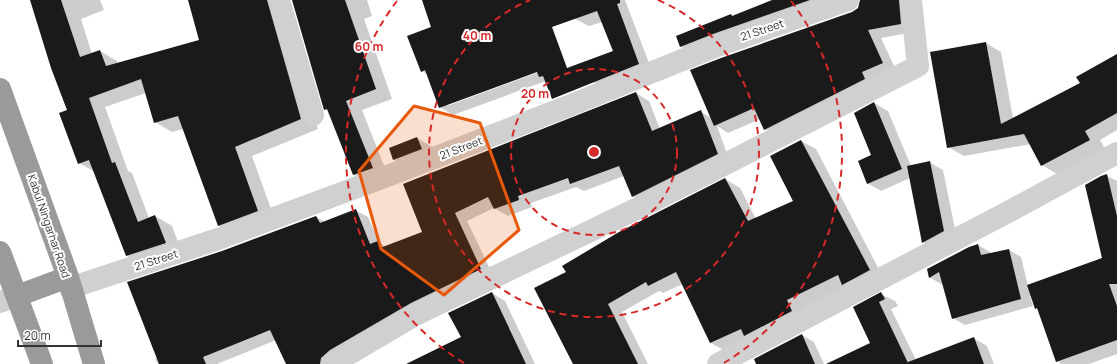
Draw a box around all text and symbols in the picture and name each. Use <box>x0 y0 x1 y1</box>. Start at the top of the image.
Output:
street label: 21 Street <box>738 15 786 44</box>
text: 40 m <box>463 27 491 44</box>
text: 60 m <box>355 38 383 55</box>
text: 20 m <box>521 85 549 102</box>
street label: 21 Street <box>437 132 485 163</box>
centre of rings <box>587 145 601 159</box>
street label: Kabul Ningarhar Road <box>25 172 74 280</box>
street label: 21 Street <box>132 245 180 274</box>
scale bar <box>18 322 101 348</box>
text: 20 m <box>24 327 51 344</box>

